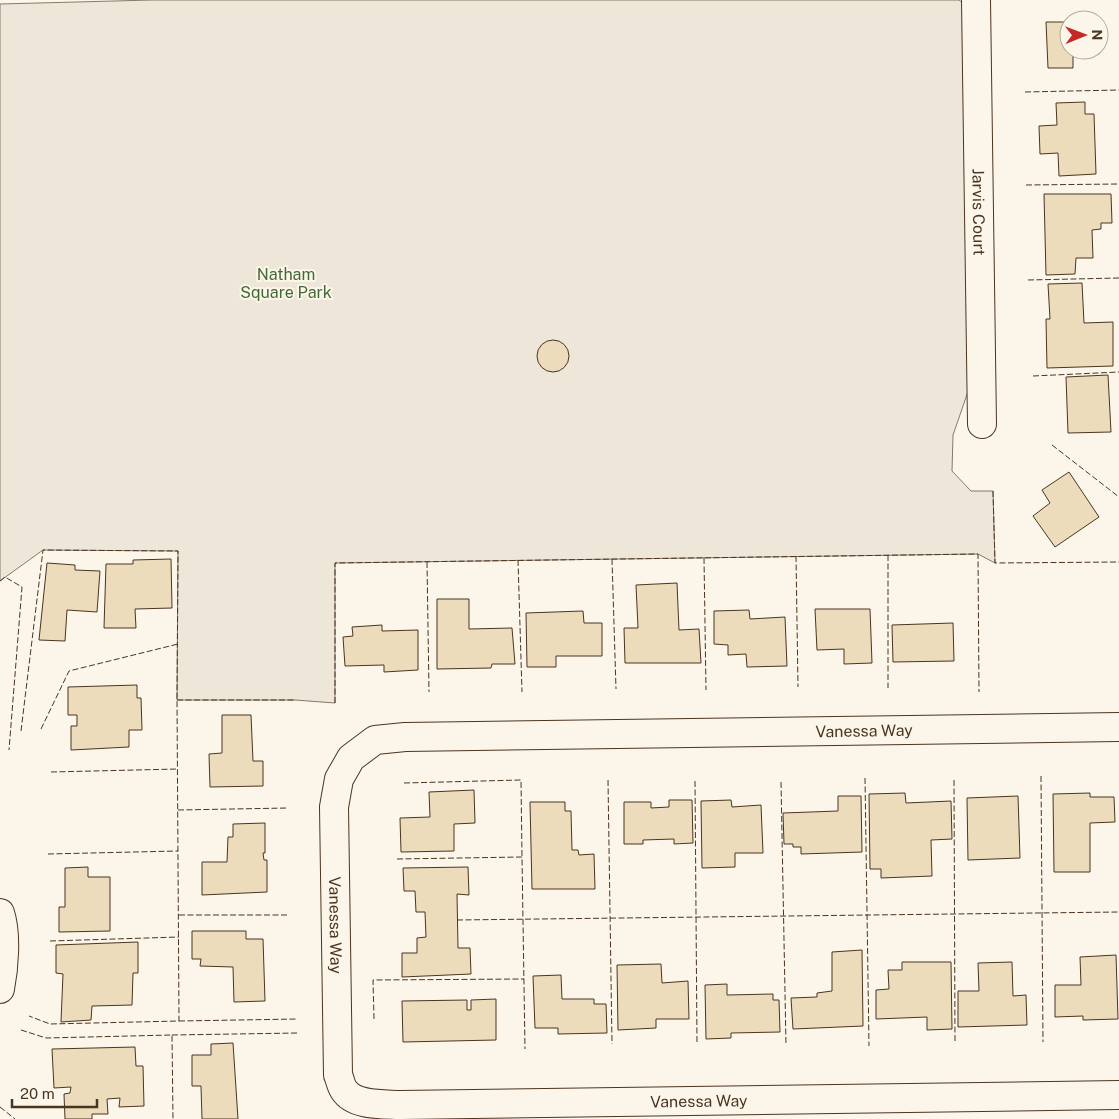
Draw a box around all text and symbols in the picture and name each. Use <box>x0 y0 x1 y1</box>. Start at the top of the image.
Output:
north arrow <box>1059 10 1109 60</box>
text: N <box>1089 29 1105 40</box>
street label: Jarvis Court <box>969 168 989 256</box>
park label: Natham Square Park <box>240 265 332 302</box>
street label: Vanessa Way <box>815 721 913 741</box>
street label: Vanessa Way <box>326 876 346 974</box>
scale bar <box>12 1076 98 1108</box>
text: 20 m <box>20 1085 55 1102</box>
street label: Vanessa Way <box>650 1091 748 1111</box>

